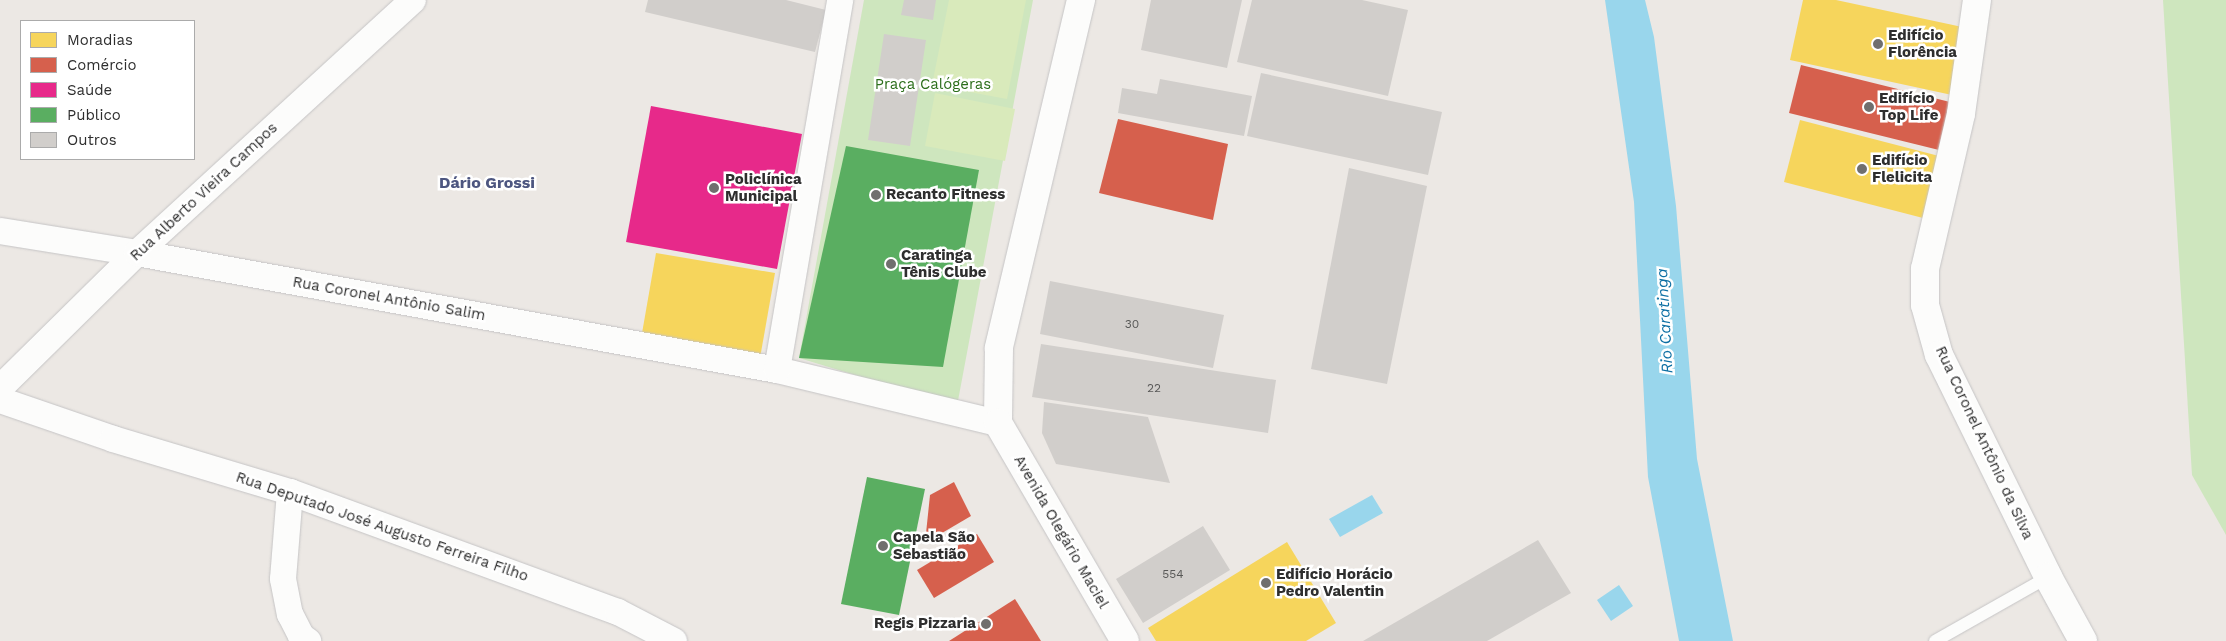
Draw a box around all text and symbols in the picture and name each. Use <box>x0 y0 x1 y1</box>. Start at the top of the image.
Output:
legend <box>20 20 195 160</box>
place label: Edifício Florência <box>1888 26 1957 61</box>
text: Moradias <box>67 31 133 49</box>
marker: Edifício Florência <box>1872 38 1884 50</box>
text: Comércio <box>67 56 137 74</box>
park label: Praça Calógeras <box>875 76 991 94</box>
text: Saúde <box>67 81 112 99</box>
place label: Edifício Top Life <box>1879 89 1938 124</box>
marker: Edifício Top Life <box>1863 101 1875 113</box>
text: Público <box>67 106 121 124</box>
street label: Rua Alberto Vieira Campos <box>126 118 282 266</box>
text: Outros <box>67 131 117 149</box>
place label: Edifício Flelicita <box>1872 151 1932 186</box>
marker: Edifício Flelicita <box>1856 163 1868 175</box>
place label: Policlínica Municipal <box>725 170 802 205</box>
district label: Dário Grossi <box>439 173 535 193</box>
marker: Policlínica Municipal <box>707 181 721 195</box>
place label: Recanto Fitness <box>886 186 1005 204</box>
marker: Recanto Fitness <box>870 189 882 201</box>
place label: Caratinga Tênis Clube <box>901 246 987 281</box>
marker: Caratinga Tênis Clube <box>885 258 897 270</box>
water label: Rio Caratinga <box>1653 268 1677 374</box>
street label: Rua Coronel Antônio Salim <box>290 273 488 325</box>
house number: 30 <box>1125 318 1139 332</box>
street label: Rua Coronel Antônio da Silva <box>1931 343 2037 543</box>
house number: 22 <box>1147 382 1161 396</box>
street label: Avenida Olegário Maciel <box>1010 452 1112 612</box>
street label: Rua Deputado José Augusto Ferreira Filho <box>233 468 531 586</box>
place label: Capela São Sebastião <box>893 528 975 563</box>
marker: Capela São Sebastião <box>877 540 889 552</box>
place label: Edifício Horácio Pedro Valentin <box>1276 565 1393 600</box>
house number: 554 <box>1162 568 1184 582</box>
marker: Edifício Horácio Pedro Valentin <box>1260 577 1272 589</box>
place label: Regis Pizzaria <box>874 615 976 633</box>
marker: Regis Pizzaria <box>980 618 992 630</box>

